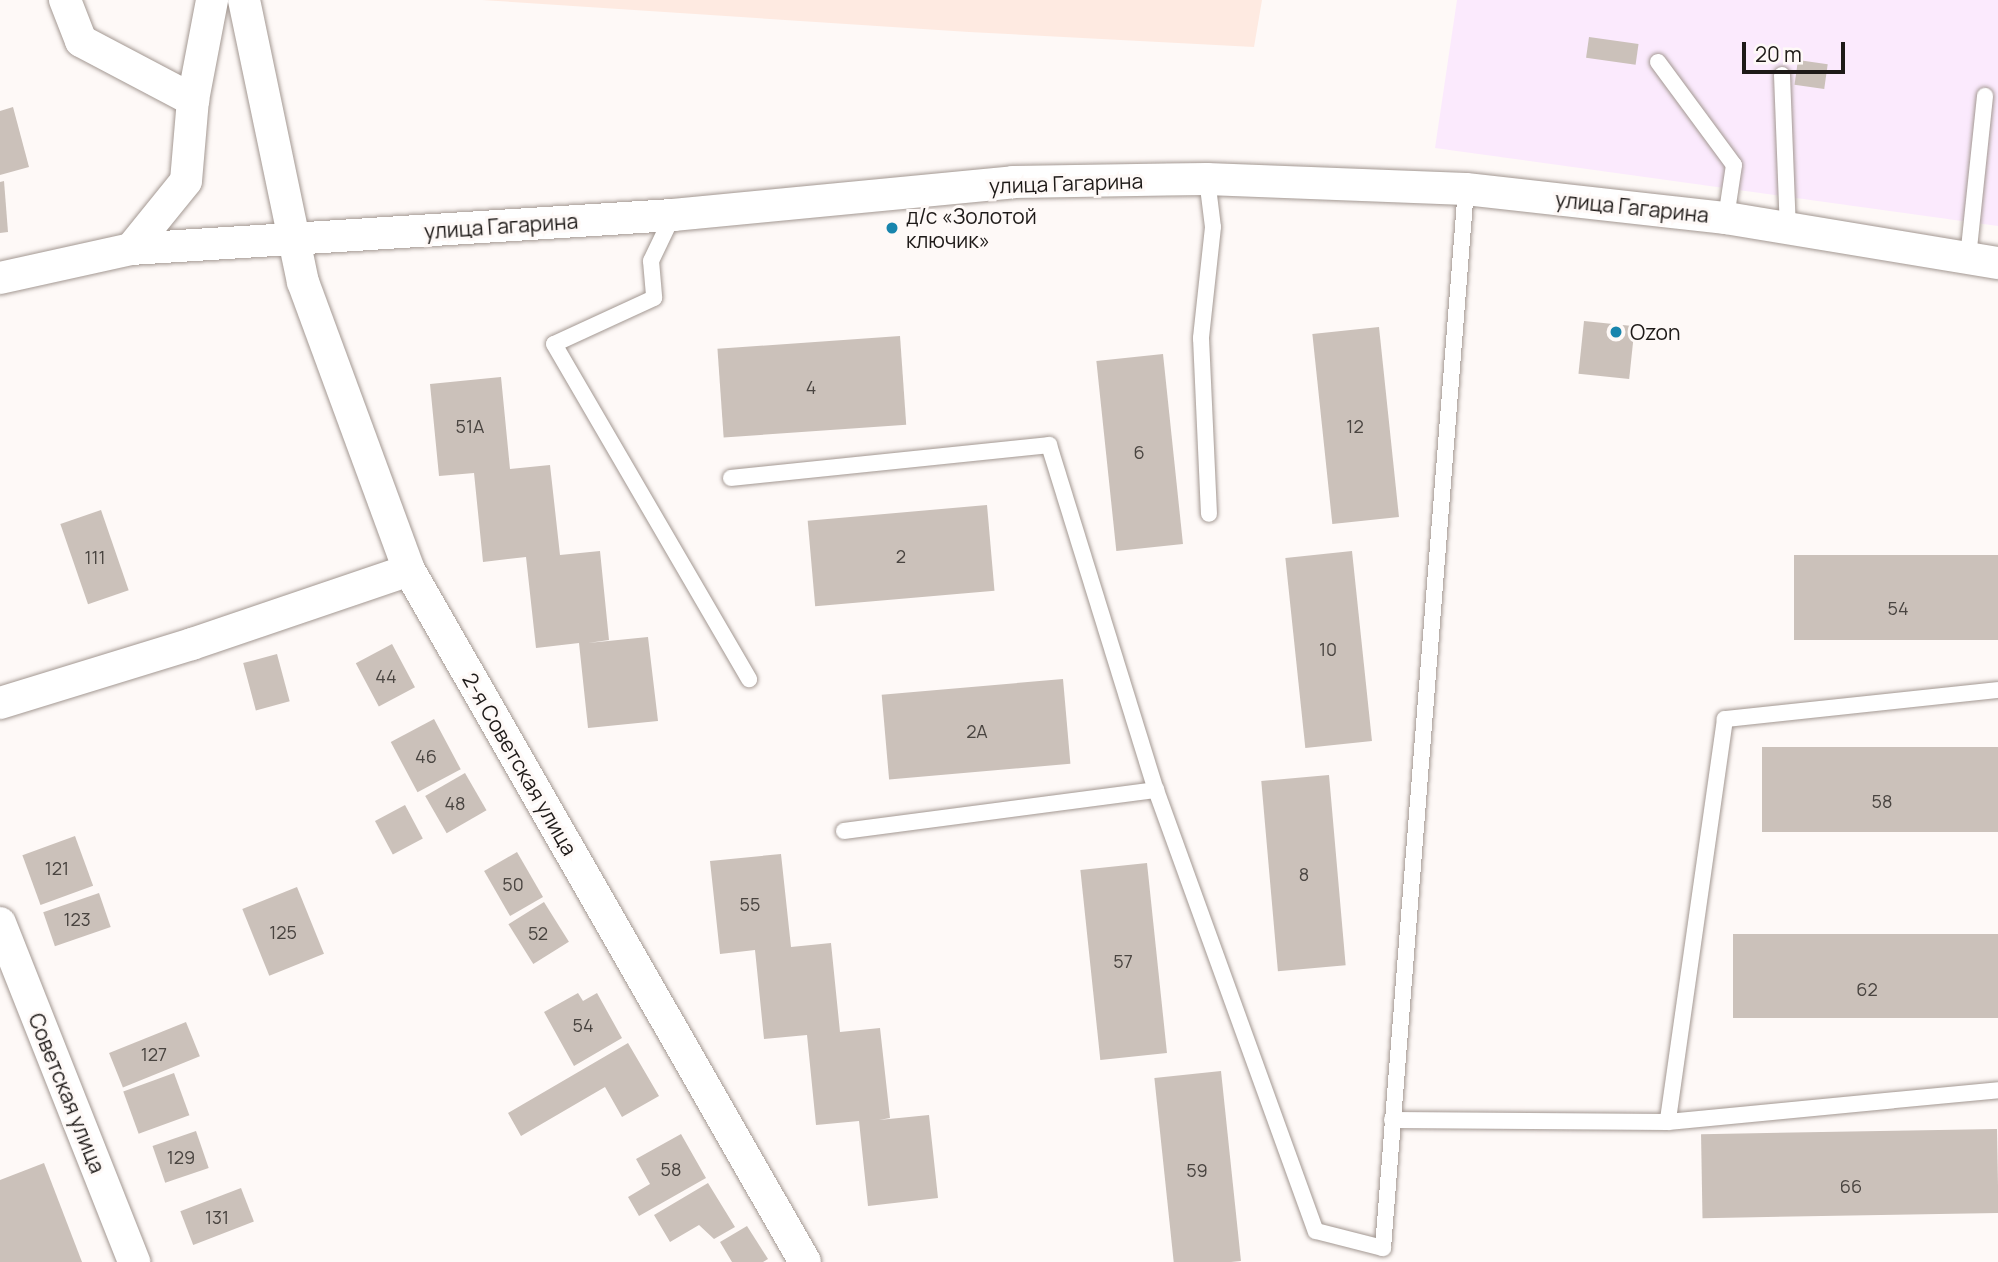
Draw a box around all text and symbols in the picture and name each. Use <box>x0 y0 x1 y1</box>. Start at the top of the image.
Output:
scale bar <box>1746 28 1849 72</box>
text: 20 m <box>1755 40 1802 68</box>
street label: улица Гагарина <box>988 168 1144 198</box>
street label: улица Гагарина <box>1554 186 1710 228</box>
place label: д/с «Золотой ключик» <box>906 203 1037 253</box>
street label: улица Гагарина <box>423 208 579 244</box>
marker: д/с «Золотой ключик» <box>884 220 900 236</box>
place label: Ozon <box>1630 319 1680 345</box>
marker: Ozon <box>1608 324 1624 340</box>
house number: 4 <box>806 376 816 398</box>
house number: 51А <box>456 415 484 437</box>
house number: 12 <box>1346 415 1364 437</box>
house number: 6 <box>1133 441 1145 463</box>
house number: 2 <box>896 545 906 567</box>
house number: 111 <box>84 546 106 568</box>
house number: 54 <box>1887 597 1909 619</box>
house number: 10 <box>1319 638 1337 660</box>
house number: 44 <box>375 665 397 687</box>
street label: 2-я Советская улица <box>457 668 583 860</box>
house number: 2А <box>966 720 988 742</box>
house number: 46 <box>415 745 437 767</box>
house number: 58 <box>1872 790 1892 812</box>
house number: 48 <box>444 792 466 814</box>
house number: 121 <box>45 857 69 879</box>
house number: 8 <box>1299 863 1309 885</box>
house number: 50 <box>502 873 524 895</box>
house number: 55 <box>740 893 760 915</box>
house number: 123 <box>63 908 91 930</box>
house number: 125 <box>269 921 297 943</box>
house number: 52 <box>528 922 548 944</box>
house number: 57 <box>1113 950 1133 972</box>
house number: 62 <box>1856 978 1878 1000</box>
street label: Советская улица <box>23 1009 111 1177</box>
house number: 54 <box>572 1014 594 1036</box>
house number: 127 <box>141 1043 167 1065</box>
house number: 129 <box>167 1146 195 1168</box>
house number: 58 <box>661 1158 681 1180</box>
house number: 59 <box>1186 1159 1208 1181</box>
house number: 66 <box>1840 1175 1862 1197</box>
house number: 131 <box>205 1206 229 1228</box>

